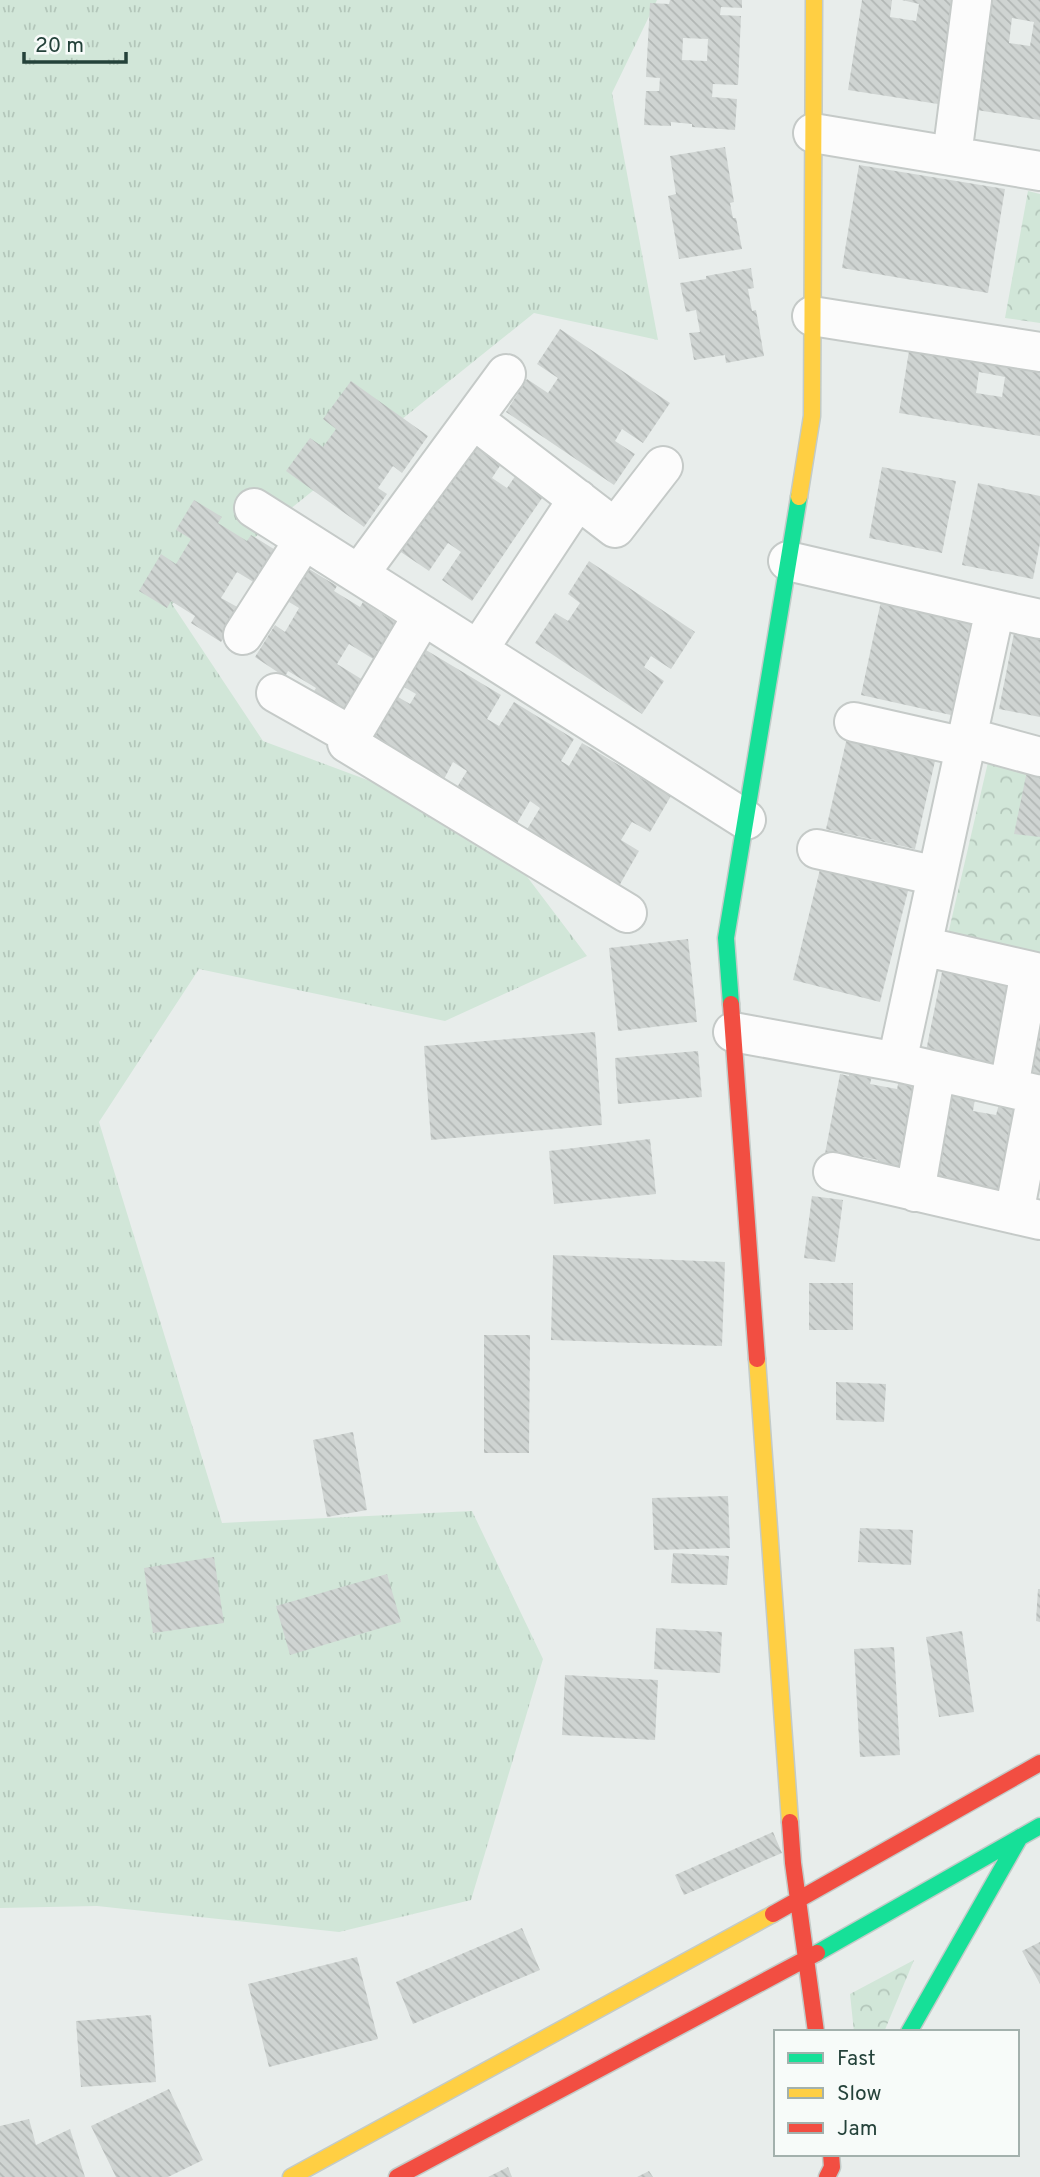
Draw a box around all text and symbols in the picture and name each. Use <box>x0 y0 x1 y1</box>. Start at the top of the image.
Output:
scale bar <box>24 21 126 65</box>
text: 20 m <box>35 33 84 60</box>
legend <box>774 2030 1019 2156</box>
text: Fast <box>837 2046 876 2073</box>
text: Slow <box>837 2081 882 2108</box>
text: Jam <box>837 2116 878 2143</box>

